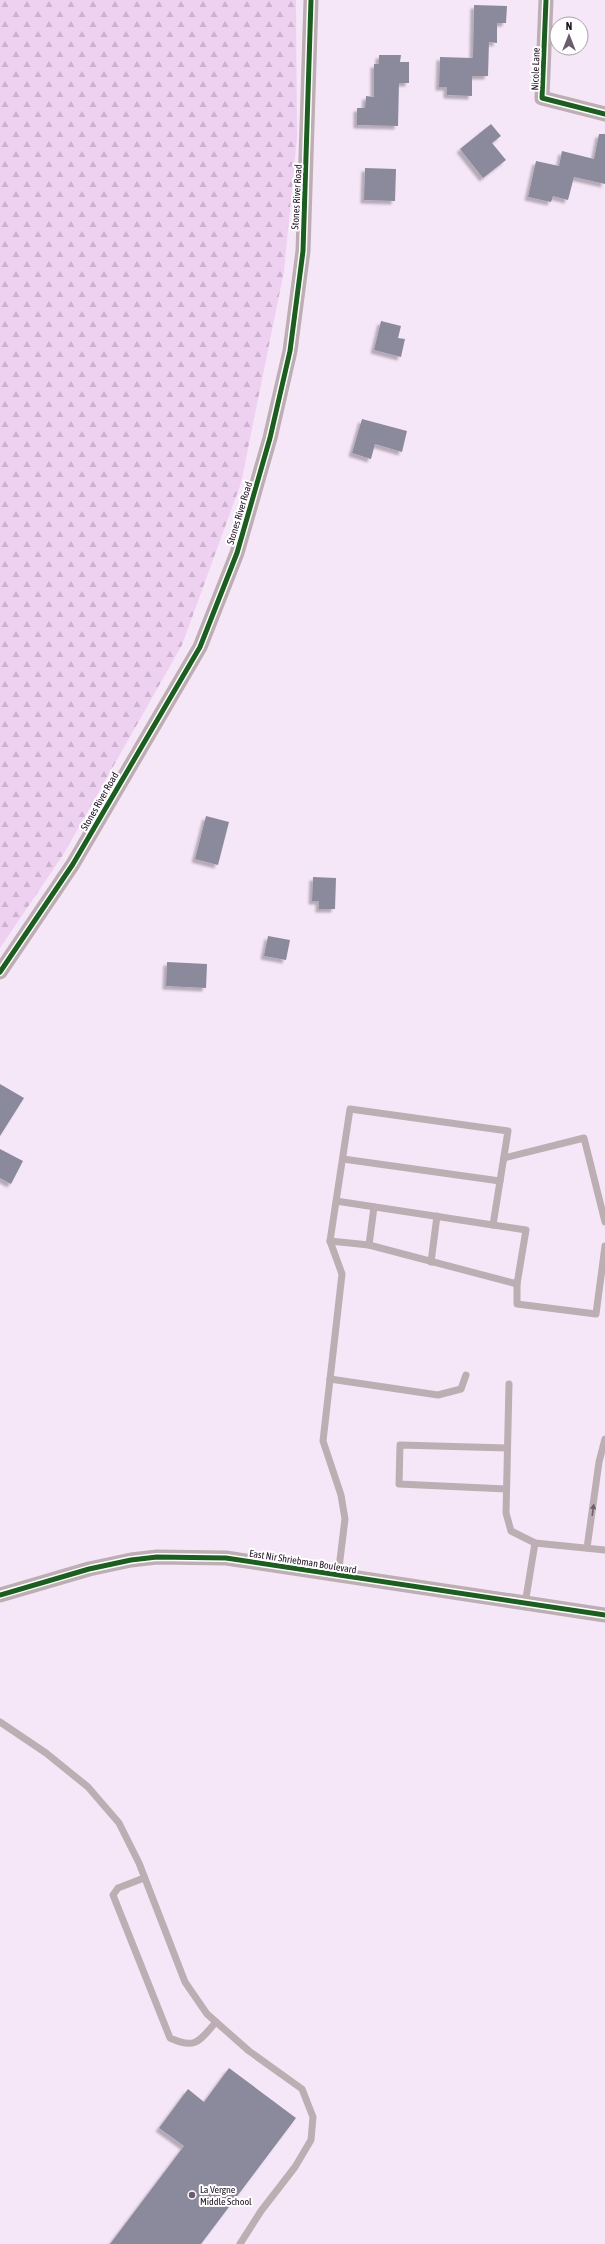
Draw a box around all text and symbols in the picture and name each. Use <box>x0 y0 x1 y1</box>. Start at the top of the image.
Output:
north arrow <box>549 16 589 56</box>
text: N <box>566 20 572 32</box>
street label: Nicole Lane <box>529 47 542 91</box>
street label: Stones River Road <box>289 164 304 230</box>
street label: Stones River Road <box>225 480 254 546</box>
street label: Stones River Road <box>78 770 121 832</box>
one-way arrow <box>590 1504 596 1516</box>
street label: East Nir Shriebman Boulevard <box>248 1548 358 1575</box>
place label: La Vergne Middle School <box>200 2184 252 2207</box>
marker: La Vergne Middle School <box>187 2190 197 2200</box>

